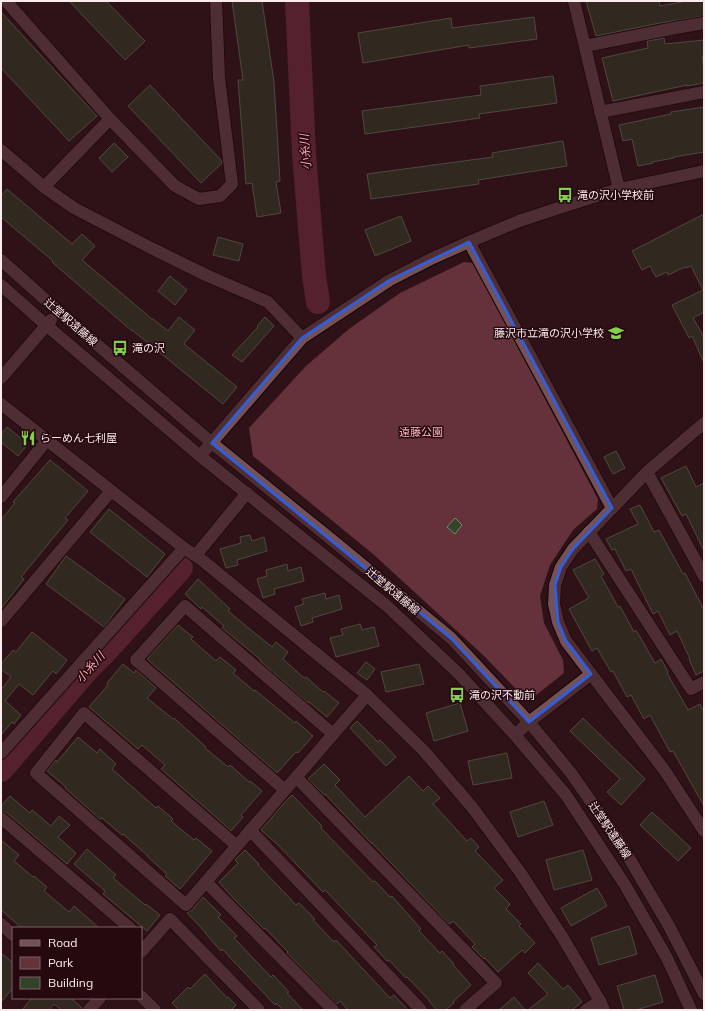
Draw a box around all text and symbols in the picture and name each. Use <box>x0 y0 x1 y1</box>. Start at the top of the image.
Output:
water label: 小糸川 <box>296 132 314 170</box>
bus stop icon: 滝の沢小学校前 <box>556 186 574 204</box>
place label: 滝の沢小学校前 <box>577 188 654 202</box>
street label: 辻堂駅遠藤線 <box>42 295 100 349</box>
school or university icon: 藤沢市立滝の沢小学校 <box>607 324 625 342</box>
place label: 藤沢市立滝の沢小学校 <box>494 326 604 340</box>
bus stop icon: 滝の沢 <box>111 339 129 357</box>
place label: 滝の沢 <box>132 341 165 355</box>
park label: 遠藤公園 <box>399 425 443 439</box>
restaurant icon: らーめん七利屋 <box>19 429 37 447</box>
place label: らーめん七利屋 <box>40 431 117 445</box>
street label: 辻堂駅遠藤線 <box>363 564 423 618</box>
water label: 小糸川 <box>72 647 109 685</box>
bus stop icon: 滝の沢不動前 <box>448 686 466 704</box>
place label: 滝の沢不動前 <box>469 688 535 702</box>
street label: 辻堂駅遠藤線 <box>586 799 634 861</box>
legend <box>12 927 142 999</box>
text: Road <box>48 935 77 950</box>
text: Park <box>48 955 74 970</box>
text: Building <box>48 975 93 990</box>

